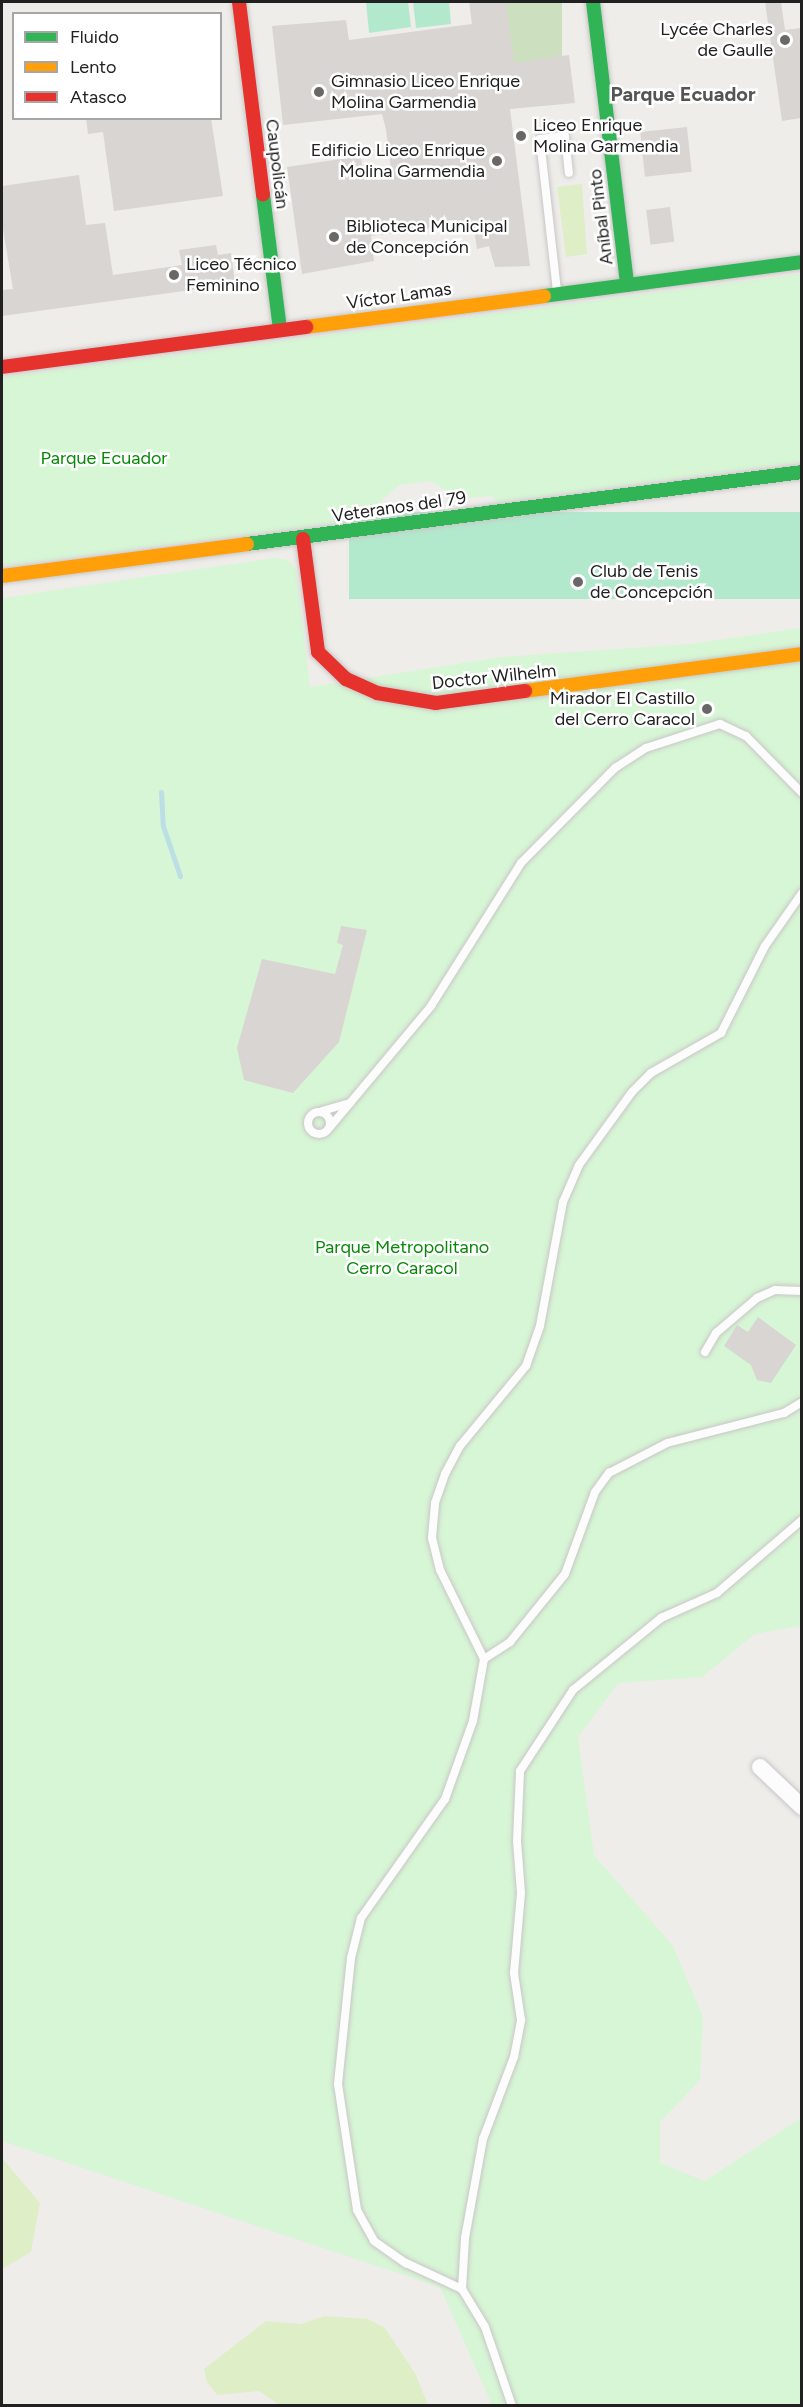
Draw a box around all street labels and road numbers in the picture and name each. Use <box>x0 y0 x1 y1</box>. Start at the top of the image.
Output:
street label: Caupolicán <box>261 118 293 210</box>
street label: Aníbal Pinto <box>584 168 618 266</box>
street label: Víctor Lamas <box>345 278 453 314</box>
street label: Veteranos del 79 <box>330 487 468 527</box>
street label: Doctor Wilhelm <box>431 660 557 694</box>

